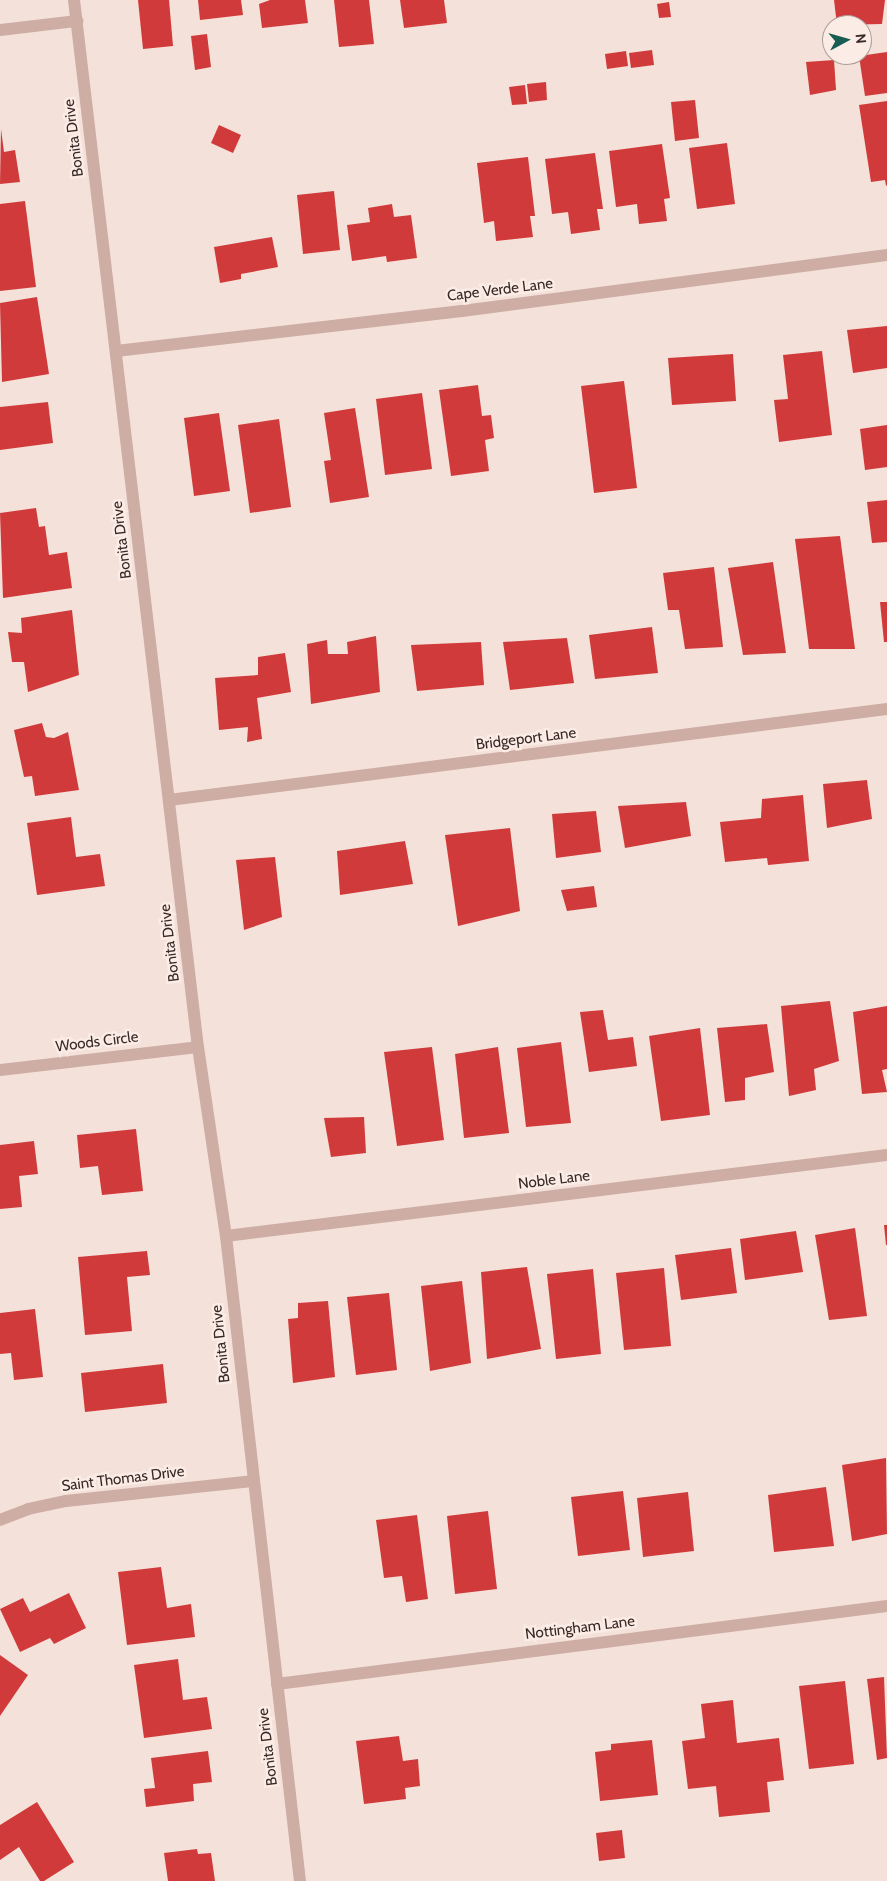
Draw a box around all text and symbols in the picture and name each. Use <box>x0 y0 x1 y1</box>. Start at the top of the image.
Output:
north arrow <box>822 15 872 65</box>
text: N <box>851 33 870 44</box>
street label: Bonita Drive <box>60 98 88 178</box>
street label: Cape Verde Lane <box>446 275 554 305</box>
street label: Bonita Drive <box>108 500 136 580</box>
street label: Bridgeport Lane <box>475 724 577 754</box>
street label: Bonita Drive <box>156 903 184 983</box>
street label: Woods Circle <box>55 1028 139 1056</box>
street label: Noble Lane <box>517 1167 591 1193</box>
street label: Bonita Drive <box>208 1304 234 1384</box>
street label: Saint Thomas Drive <box>61 1463 185 1495</box>
street label: Nottingham Lane <box>524 1612 636 1644</box>
street label: Bonita Drive <box>254 1707 282 1787</box>

